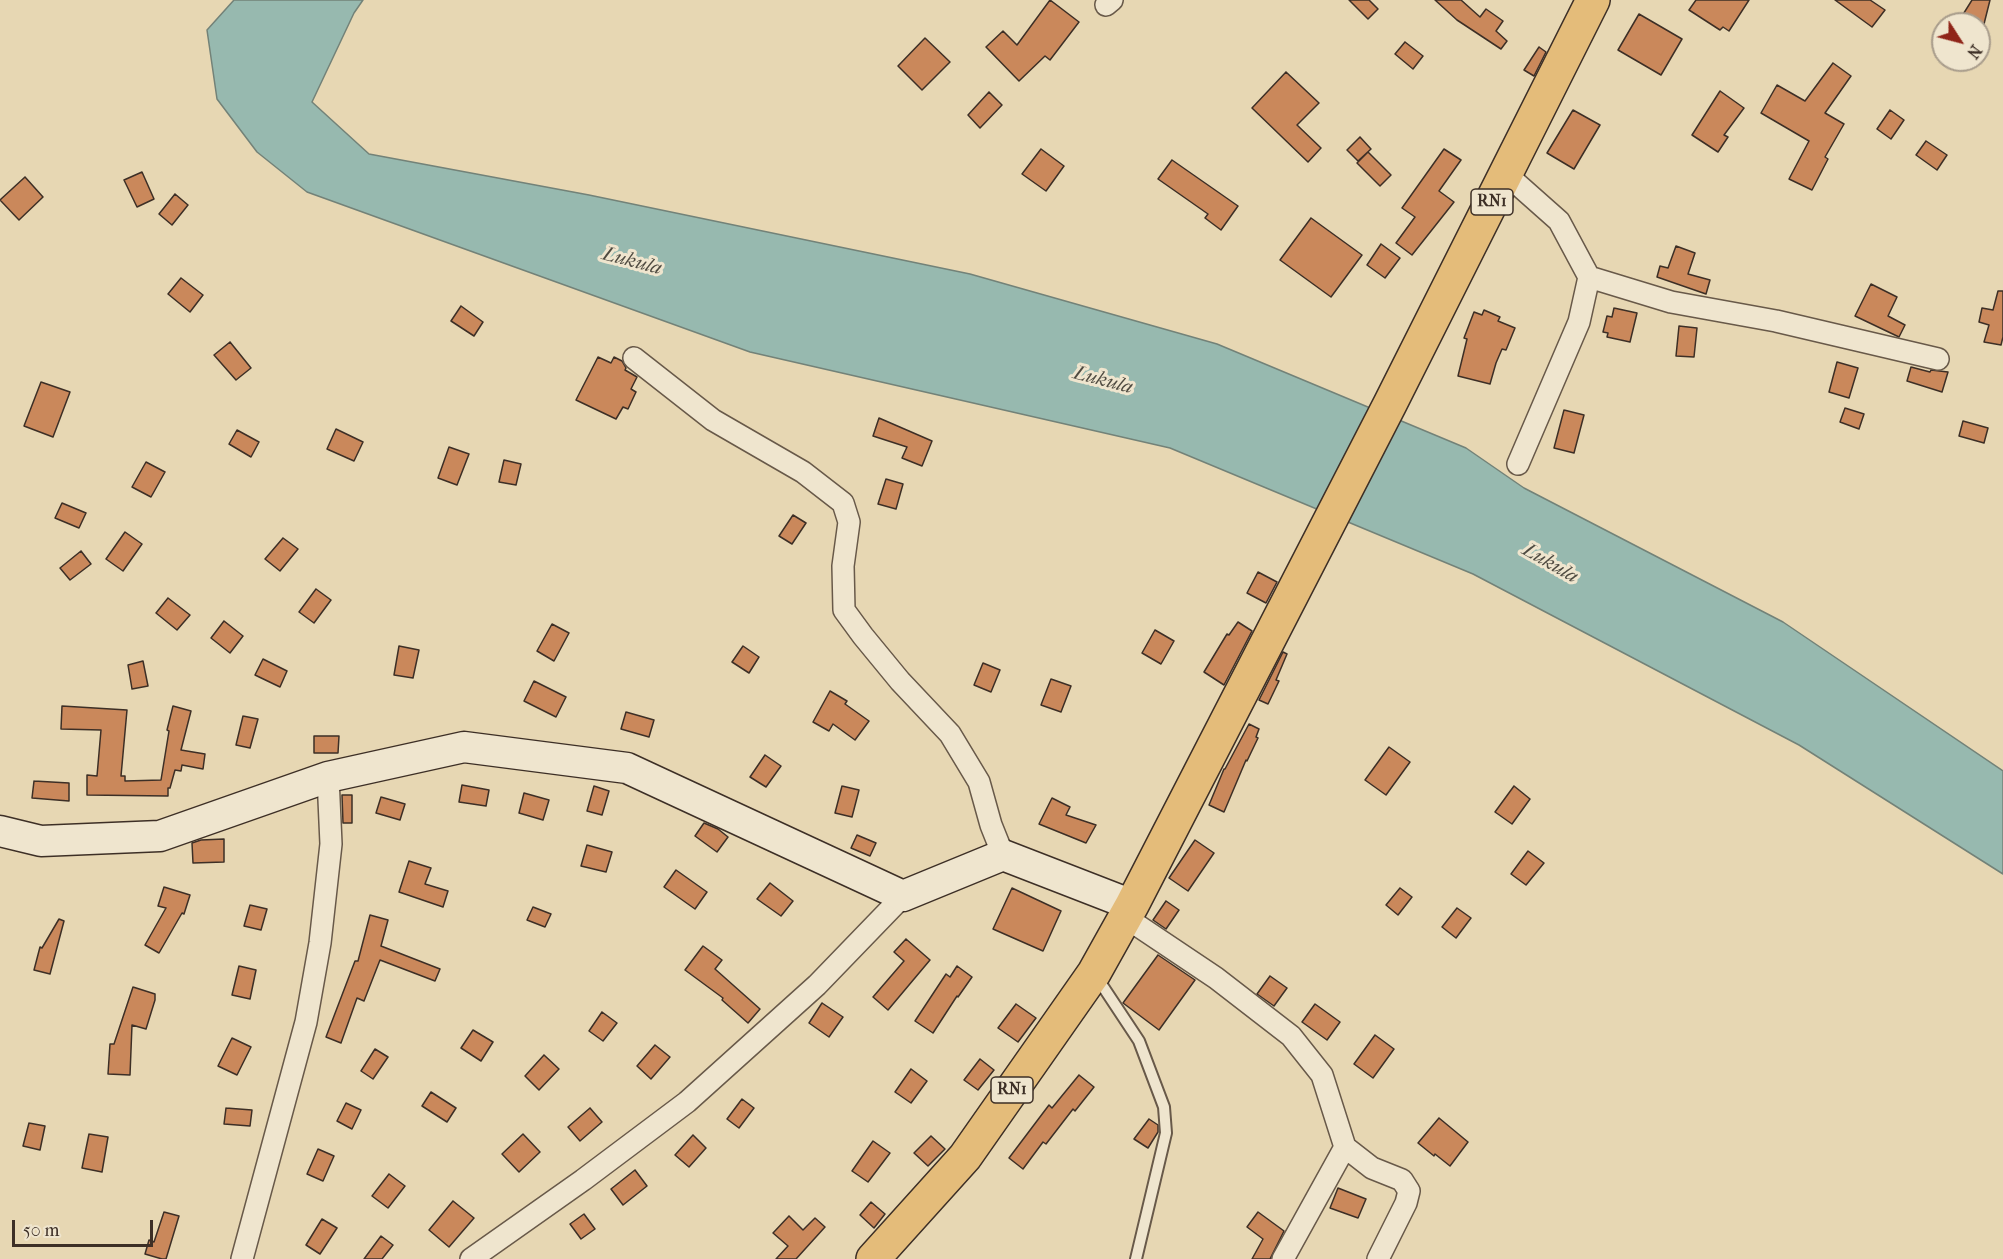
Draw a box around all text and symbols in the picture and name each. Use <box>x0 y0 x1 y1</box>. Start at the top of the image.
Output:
north arrow <box>1931 12 1991 72</box>
text: N <box>1963 41 1986 62</box>
road number: RN1 <box>1471 189 1513 215</box>
water label: Lukula <box>600 243 664 281</box>
water label: Lukula <box>1071 362 1135 400</box>
water label: Lukula <box>1518 539 1582 589</box>
road number: RN1 <box>991 1077 1033 1103</box>
scale bar <box>15 1208 156 1246</box>
text: 50 m <box>23 1220 59 1241</box>

